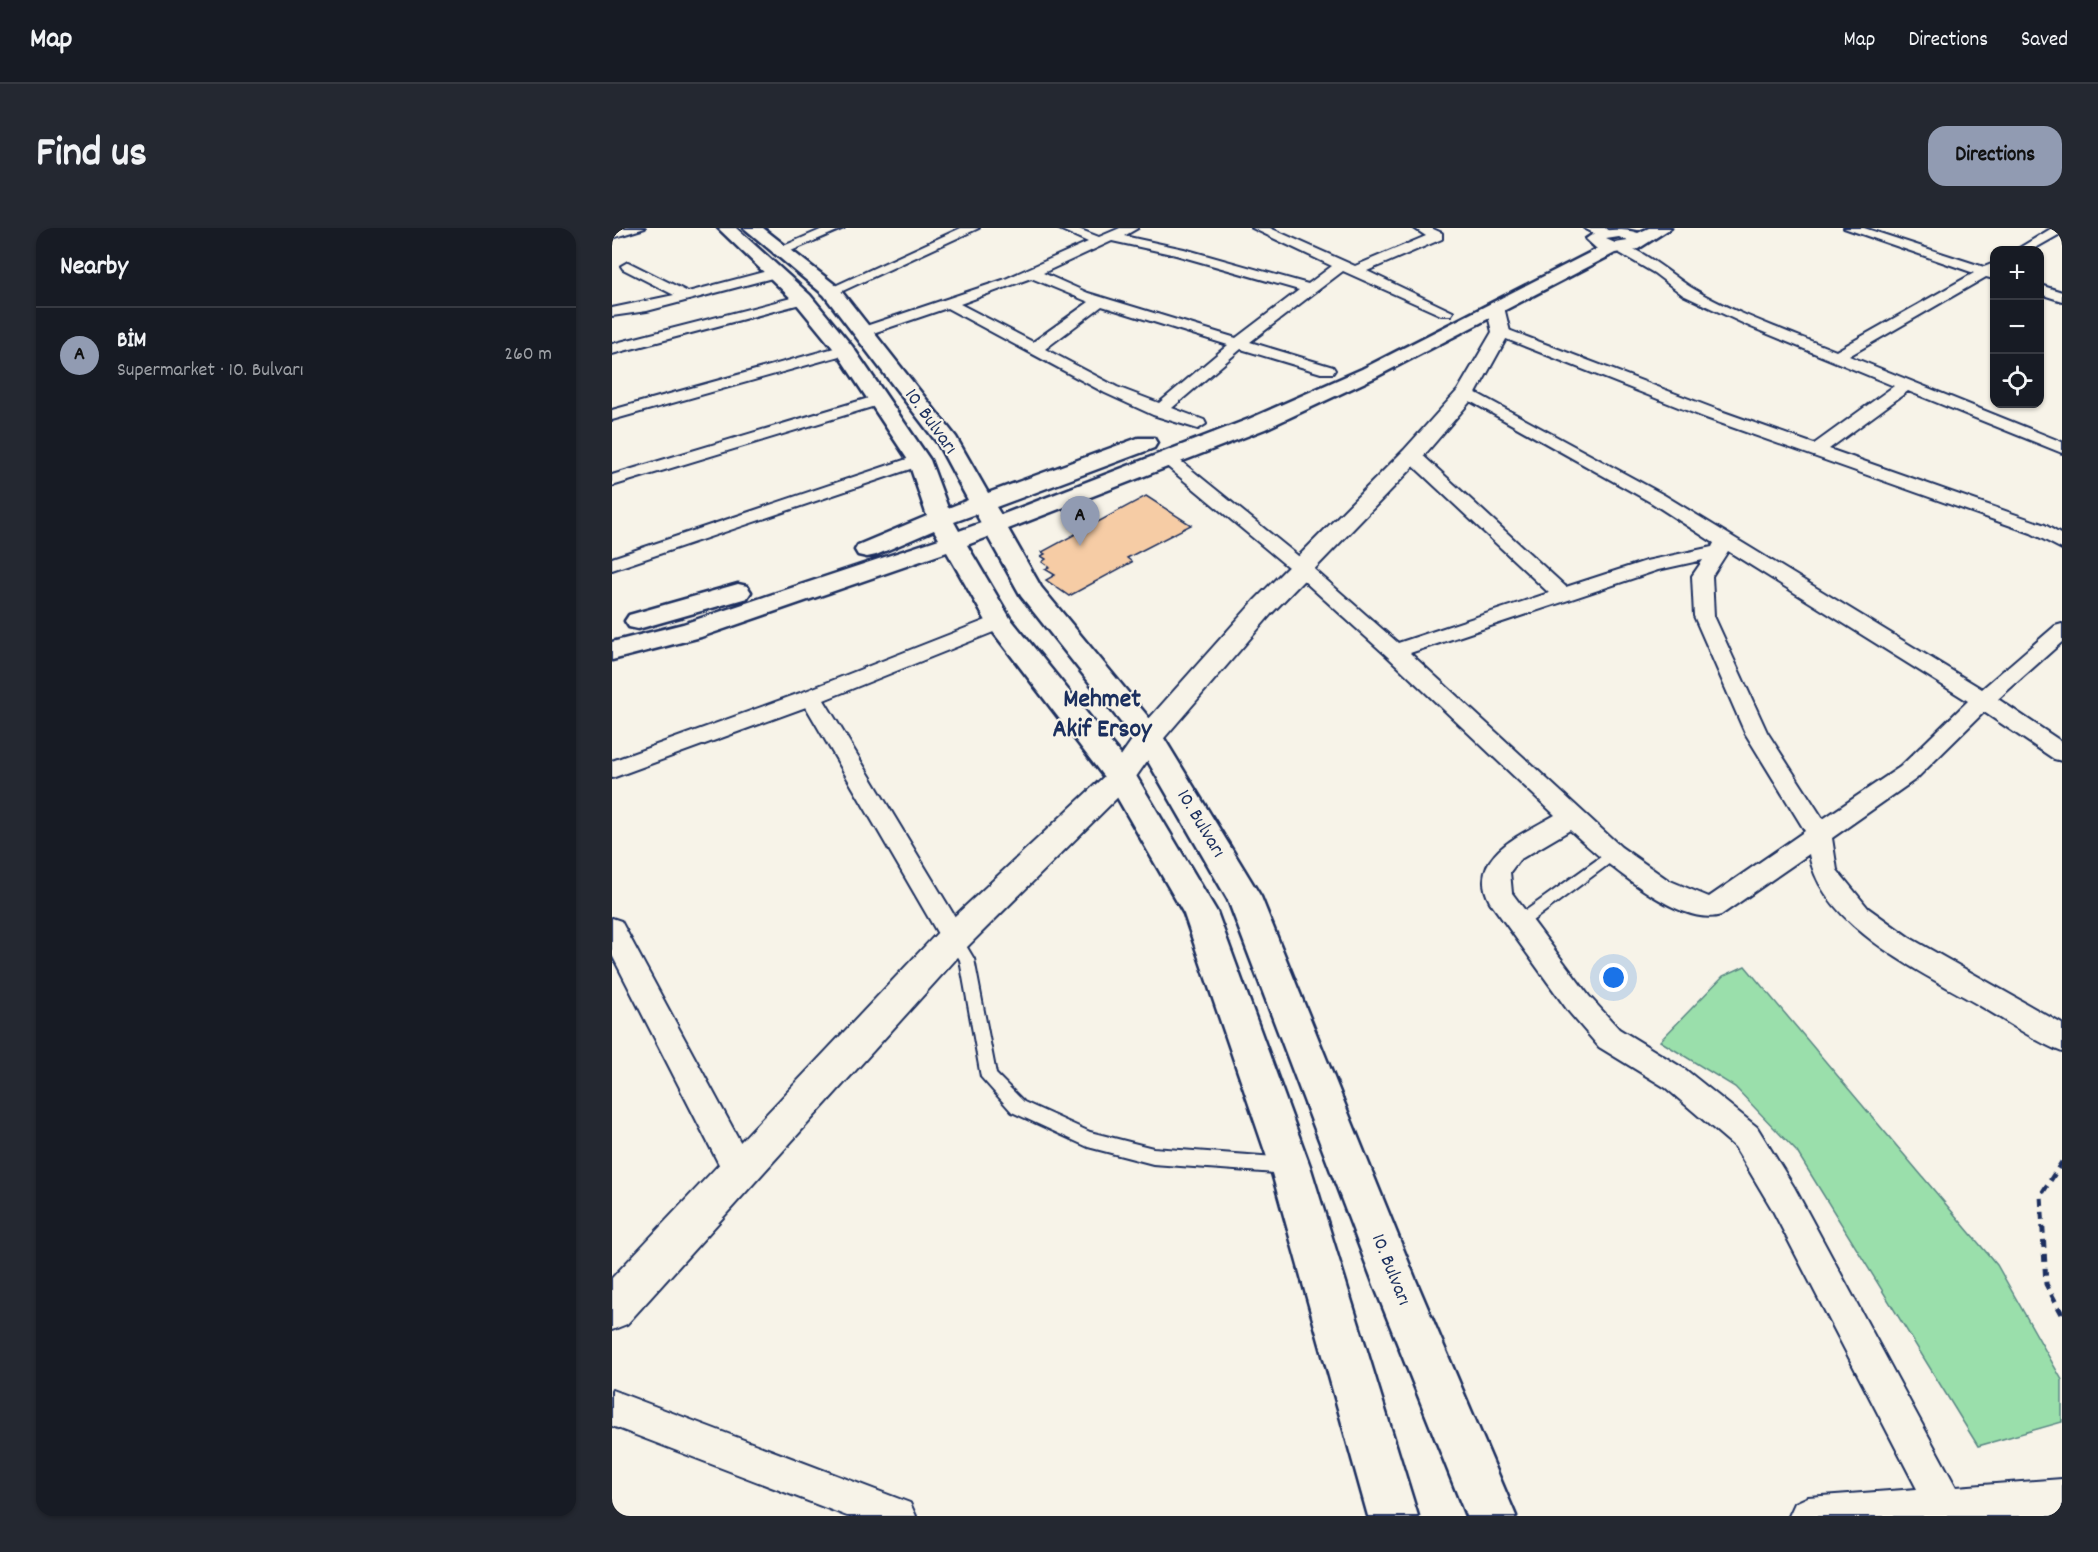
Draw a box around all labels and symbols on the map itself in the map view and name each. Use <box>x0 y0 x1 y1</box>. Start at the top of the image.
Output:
street label: 10. Bulvarı <box>897 383 963 461</box>
pin: A <box>1060 496 1100 546</box>
district label: Mehmet Akif Ersoy <box>1052 682 1153 749</box>
street label: 10. Bulvarı <box>1169 785 1231 863</box>
your location <box>1599 963 1628 992</box>
street label: 10. Bulvarı <box>1363 1230 1417 1310</box>

